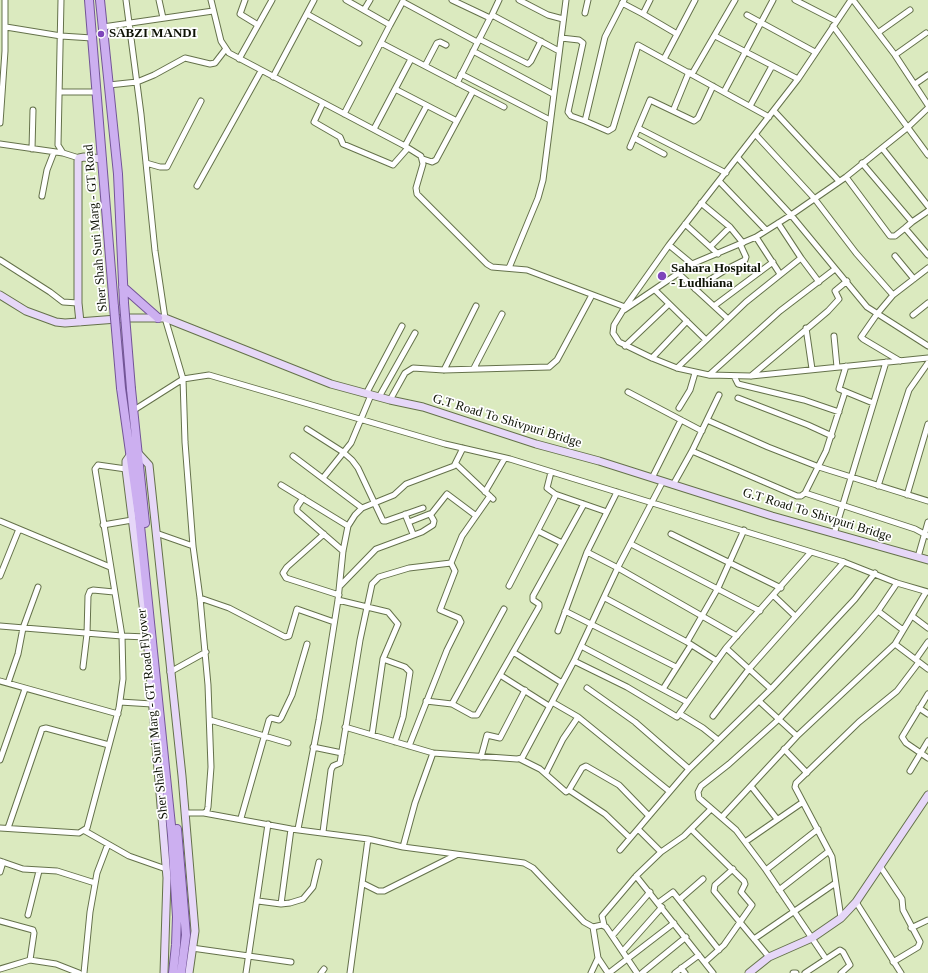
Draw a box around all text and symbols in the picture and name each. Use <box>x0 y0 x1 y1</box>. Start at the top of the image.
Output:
place label: SABZI MANDI <box>109 26 196 42</box>
marker: SABZI MANDI <box>96 29 106 39</box>
street label: Sher Shah Suri Marg - GT Road <box>80 134 112 322</box>
place label: Sahara Hospital - Ludhiana <box>671 261 773 292</box>
marker: Sahara Hospital - Ludhiana <box>656 270 668 282</box>
street label: G.T Road To Shivpuri Bridge <box>424 389 590 453</box>
street label: G.T Road To Shivpuri Bridge <box>734 483 900 547</box>
street label: Sher Shah Suri Marg - GT Road Flyover <box>133 597 173 831</box>

